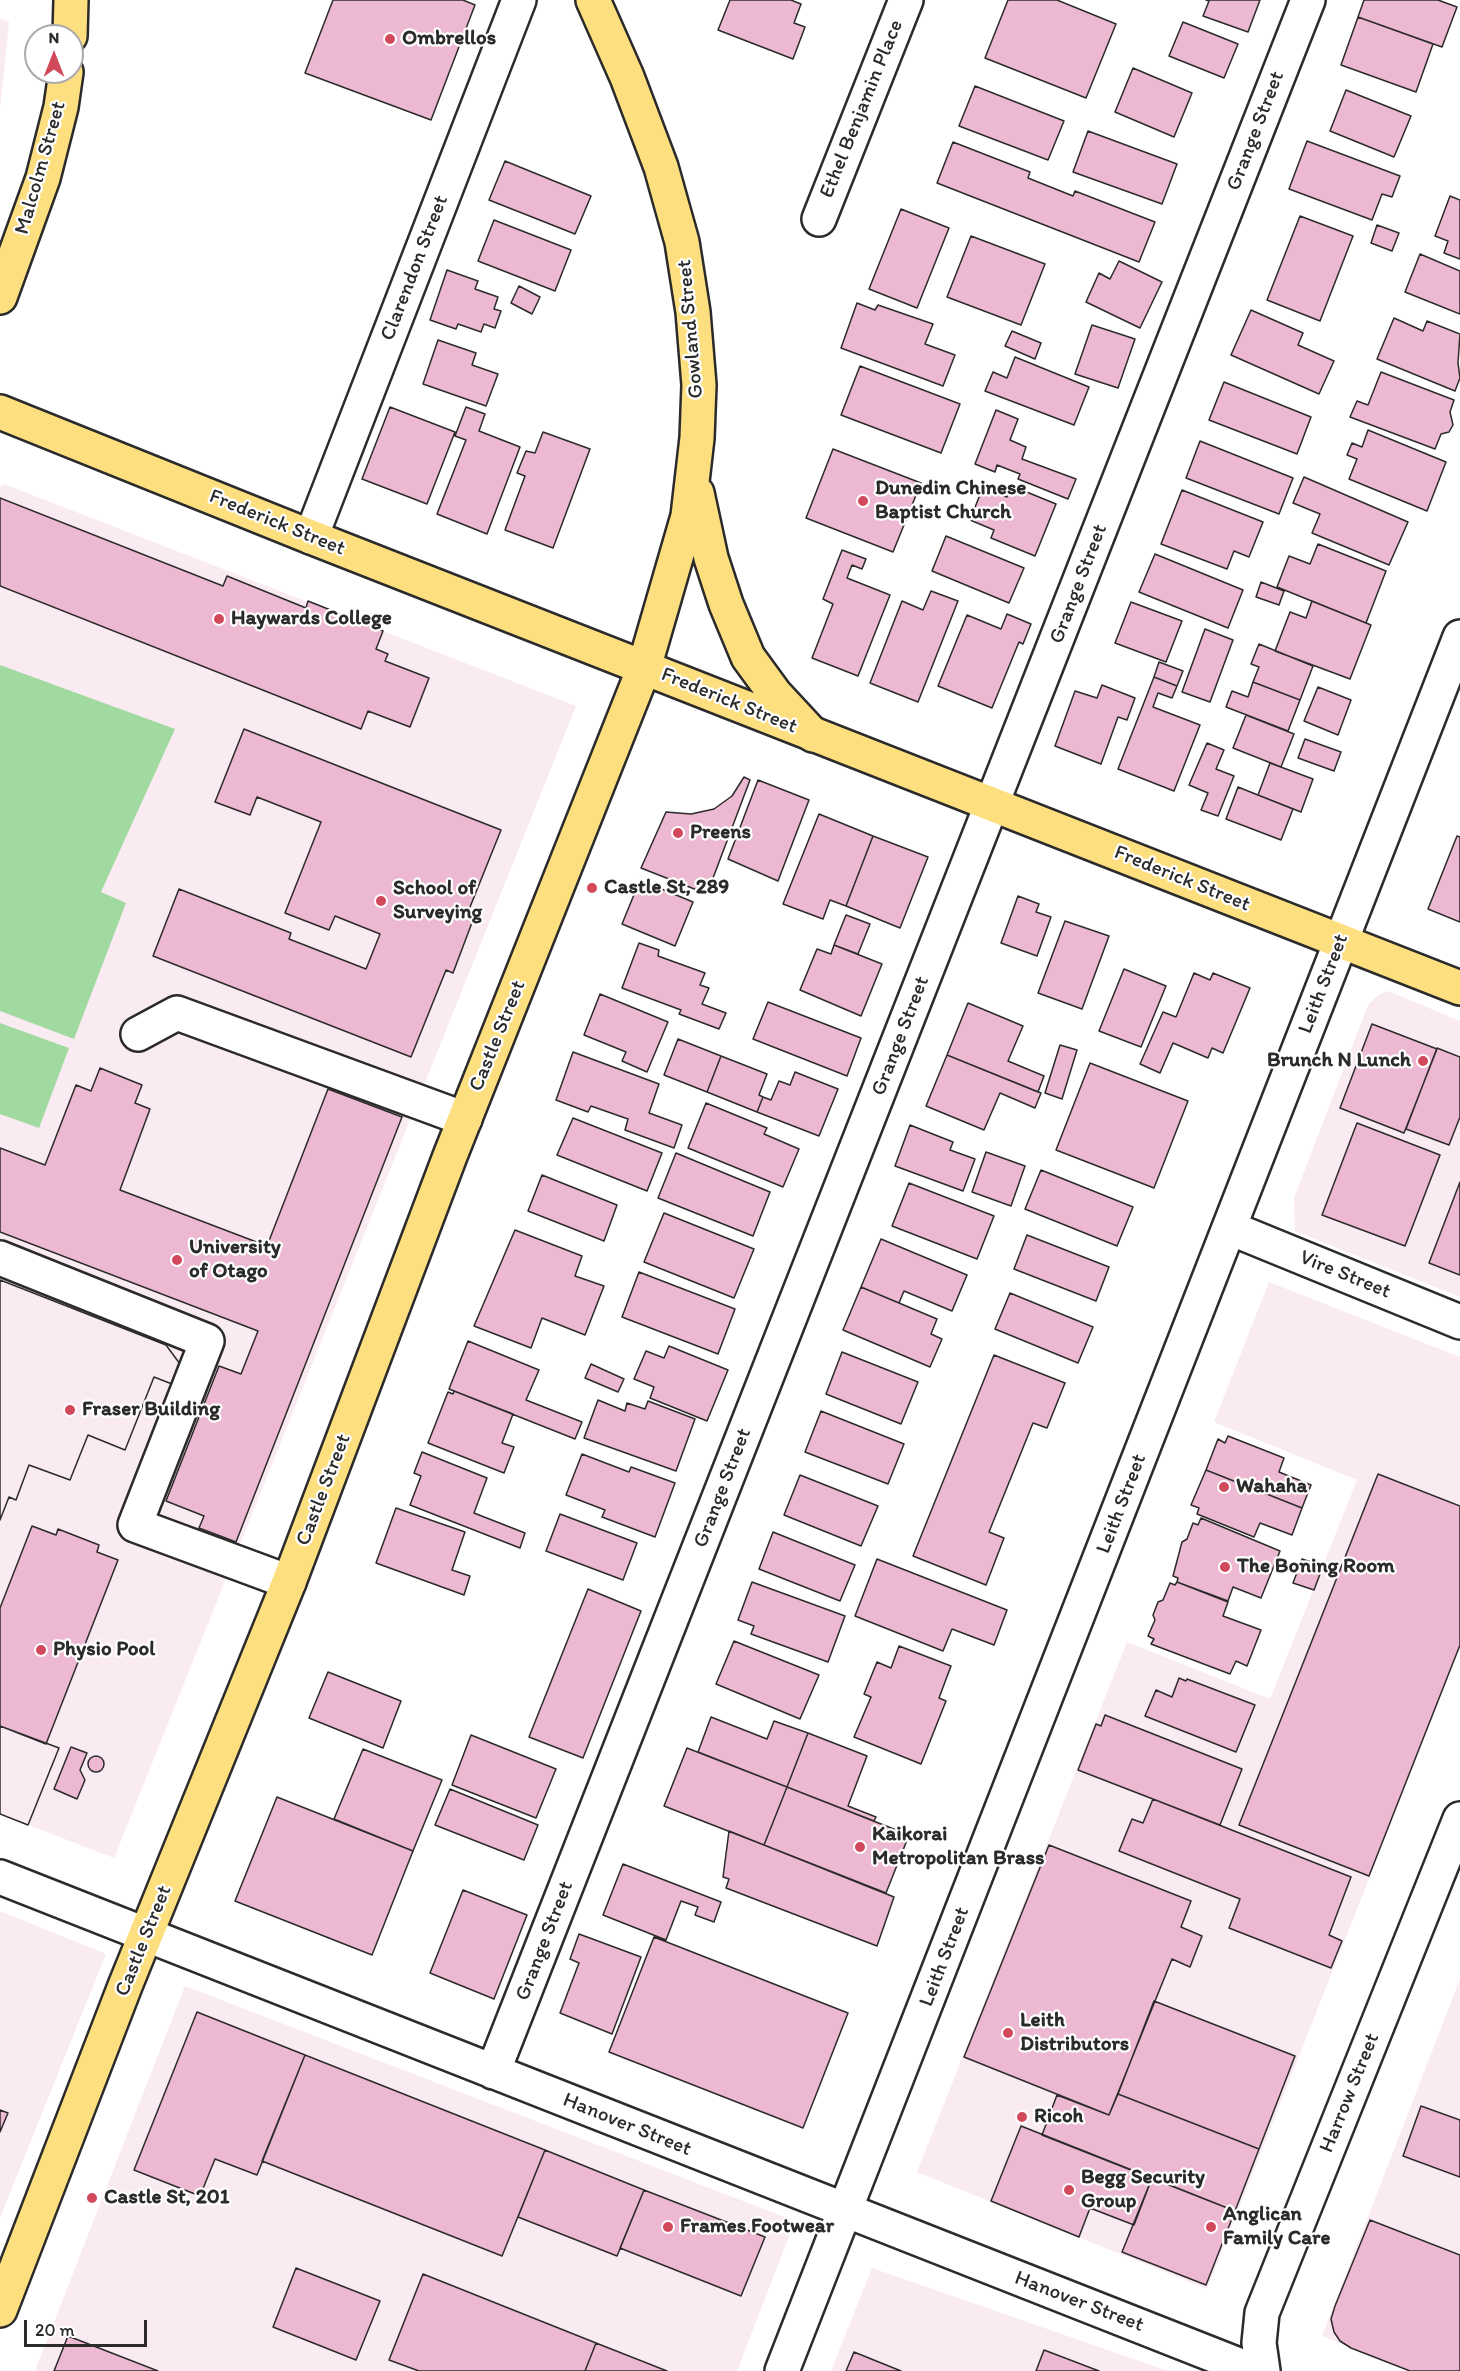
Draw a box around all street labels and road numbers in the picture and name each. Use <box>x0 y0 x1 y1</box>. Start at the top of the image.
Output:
street label: Ethel Benjamin Place <box>815 16 909 202</box>
street label: Grange Street <box>1222 68 1290 194</box>
street label: Malcolm Street <box>10 98 72 238</box>
street label: Clarendon Street <box>376 192 454 344</box>
street label: Gowland Street <box>672 258 710 400</box>
street label: Frederick Street <box>205 484 349 562</box>
street label: Grange Street <box>1045 521 1113 647</box>
street label: Frederick Street <box>657 662 801 740</box>
street label: Frederick Street <box>1110 840 1254 918</box>
street label: Leith Street <box>1293 931 1355 1037</box>
street label: Grange Street <box>867 973 935 1099</box>
street label: Castle Street <box>464 977 532 1095</box>
street label: Vire Street <box>1296 1245 1394 1305</box>
street label: Grange Street <box>689 1425 757 1551</box>
street label: Castle Street <box>291 1431 357 1549</box>
street label: Leith Street <box>1091 1451 1153 1557</box>
street label: Grange Street <box>511 1878 579 2004</box>
street label: Castle Street <box>110 1882 178 2000</box>
street label: Leith Street <box>914 1904 976 2010</box>
street label: Harrow Street <box>1315 2029 1385 2157</box>
street label: Hanover Street <box>559 2088 695 2162</box>
street label: Hanover Street <box>1011 2266 1147 2338</box>

